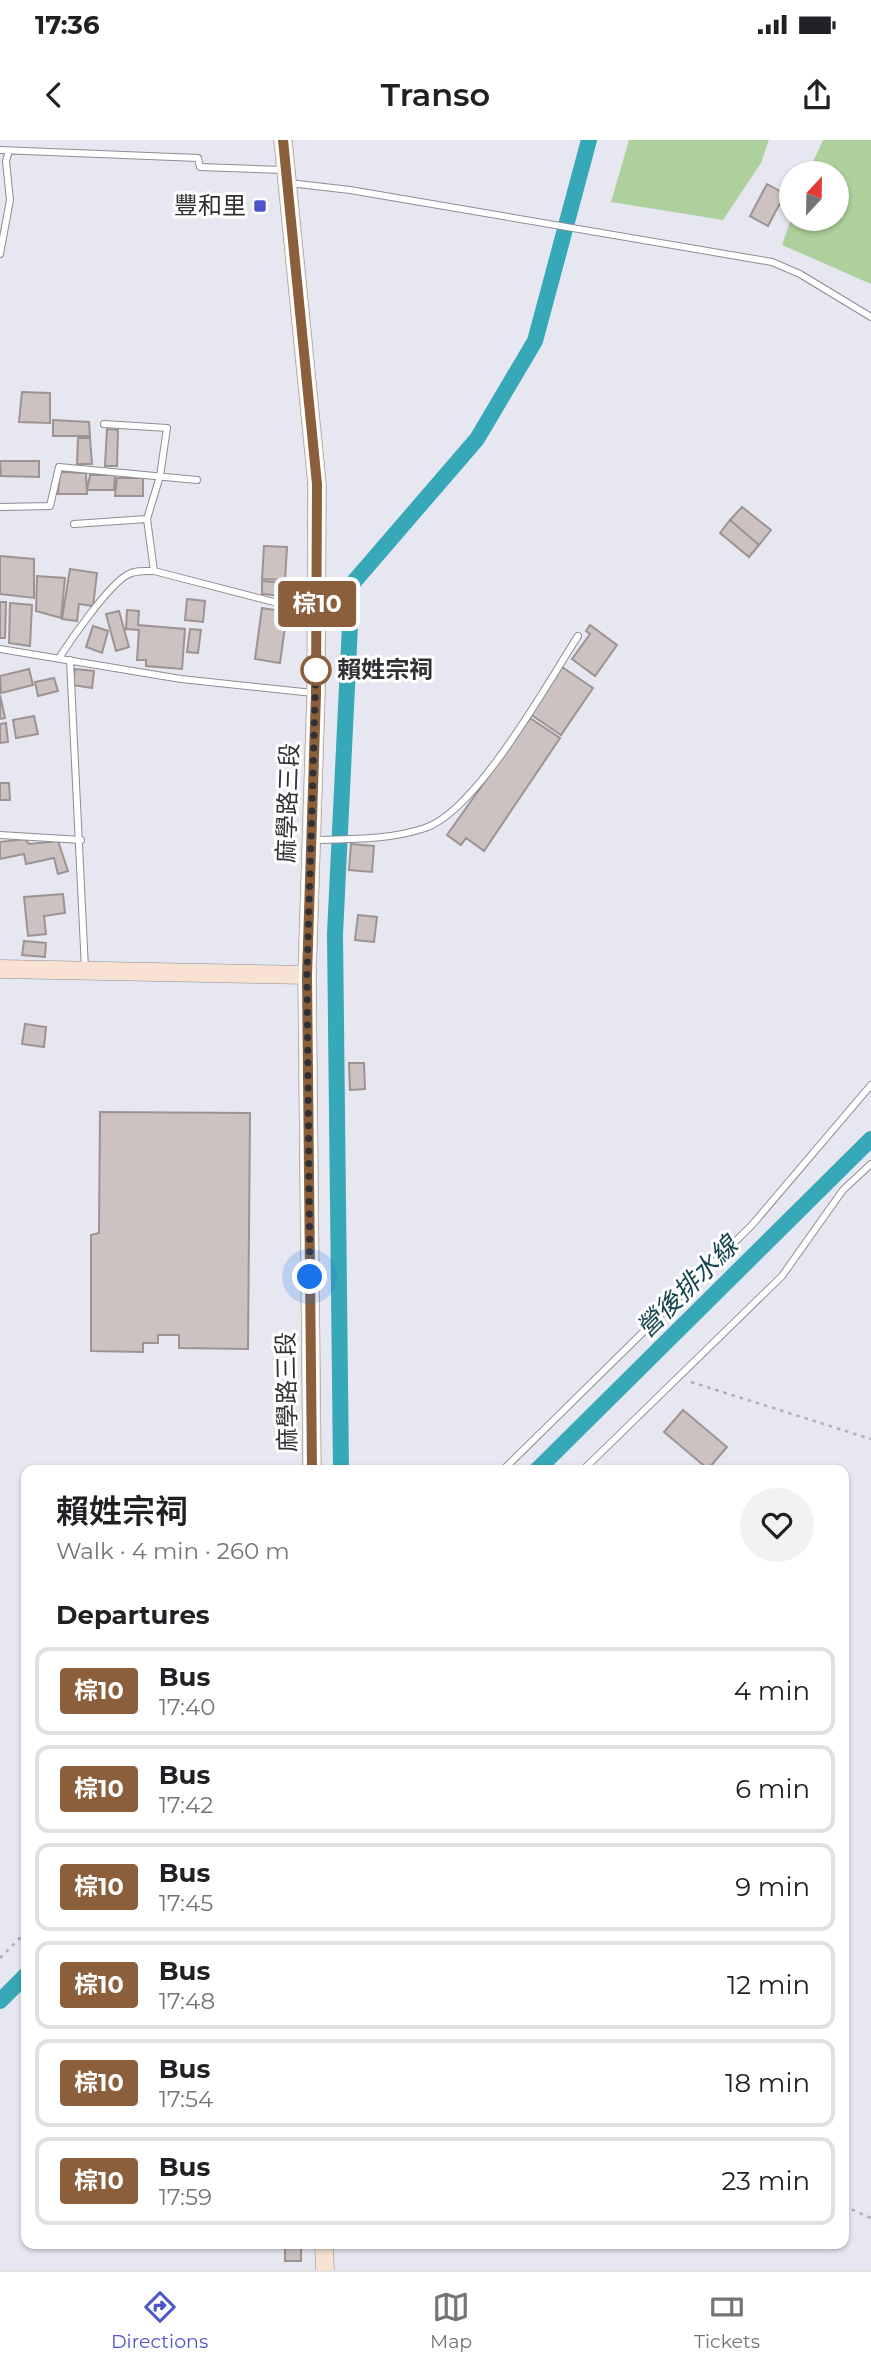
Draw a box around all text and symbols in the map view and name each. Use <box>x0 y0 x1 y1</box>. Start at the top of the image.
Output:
text: 17:36 <box>35 9 100 41</box>
text: Transo <box>381 75 490 114</box>
icon: back <box>35 76 73 114</box>
icon: share <box>798 76 836 114</box>
north arrow <box>779 161 849 231</box>
map controls <box>779 161 849 231</box>
place label: 豐和里 <box>174 191 246 220</box>
marker: 豐和里 <box>252 198 268 214</box>
line badge: 棕10 <box>277 581 357 627</box>
text: 棕10 <box>292 589 342 618</box>
marker: 賴姓宗祠 <box>301 655 331 685</box>
place label: 賴姓宗祠 <box>337 655 433 684</box>
street label: 麻學路三段 <box>271 743 304 863</box>
water label: 營後排水線 <box>630 1228 746 1344</box>
your location <box>292 1259 327 1294</box>
street label: 麻學路三段 <box>271 1332 302 1452</box>
button: heart <box>740 1488 814 1562</box>
text: 賴姓宗祠 <box>56 1491 188 1531</box>
text: Walk · 4 min · 260 m <box>56 1537 290 1565</box>
text: Departures <box>56 1599 210 1631</box>
text: Bus <box>159 1661 210 1693</box>
text: 4 min <box>734 1675 810 1707</box>
text: 棕10 <box>74 1676 124 1705</box>
text: 17:40 <box>159 1693 215 1721</box>
text: Bus <box>159 1759 210 1791</box>
text: 6 min <box>735 1773 810 1805</box>
text: 棕10 <box>74 1774 124 1803</box>
text: 17:42 <box>159 1791 213 1819</box>
text: Bus <box>159 1857 210 1889</box>
text: 9 min <box>735 1871 810 1903</box>
text: 棕10 <box>74 1872 124 1901</box>
text: 17:45 <box>159 1889 213 1917</box>
text: Bus <box>159 1955 210 1987</box>
text: 12 min <box>727 1969 810 2001</box>
text: 棕10 <box>74 1970 124 1999</box>
text: 17:48 <box>159 1987 215 2015</box>
text: Bus <box>159 2053 210 2085</box>
text: 18 min <box>725 2067 810 2099</box>
text: 棕10 <box>74 2068 124 2097</box>
text: 17:54 <box>159 2085 213 2113</box>
text: Bus <box>159 2151 210 2183</box>
text: 23 min <box>722 2165 810 2197</box>
text: 棕10 <box>74 2166 124 2195</box>
text: 17:59 <box>159 2183 212 2211</box>
tab: Directions <box>111 2288 208 2353</box>
tab: Map <box>430 2288 472 2353</box>
tab: Tickets <box>694 2288 760 2353</box>

